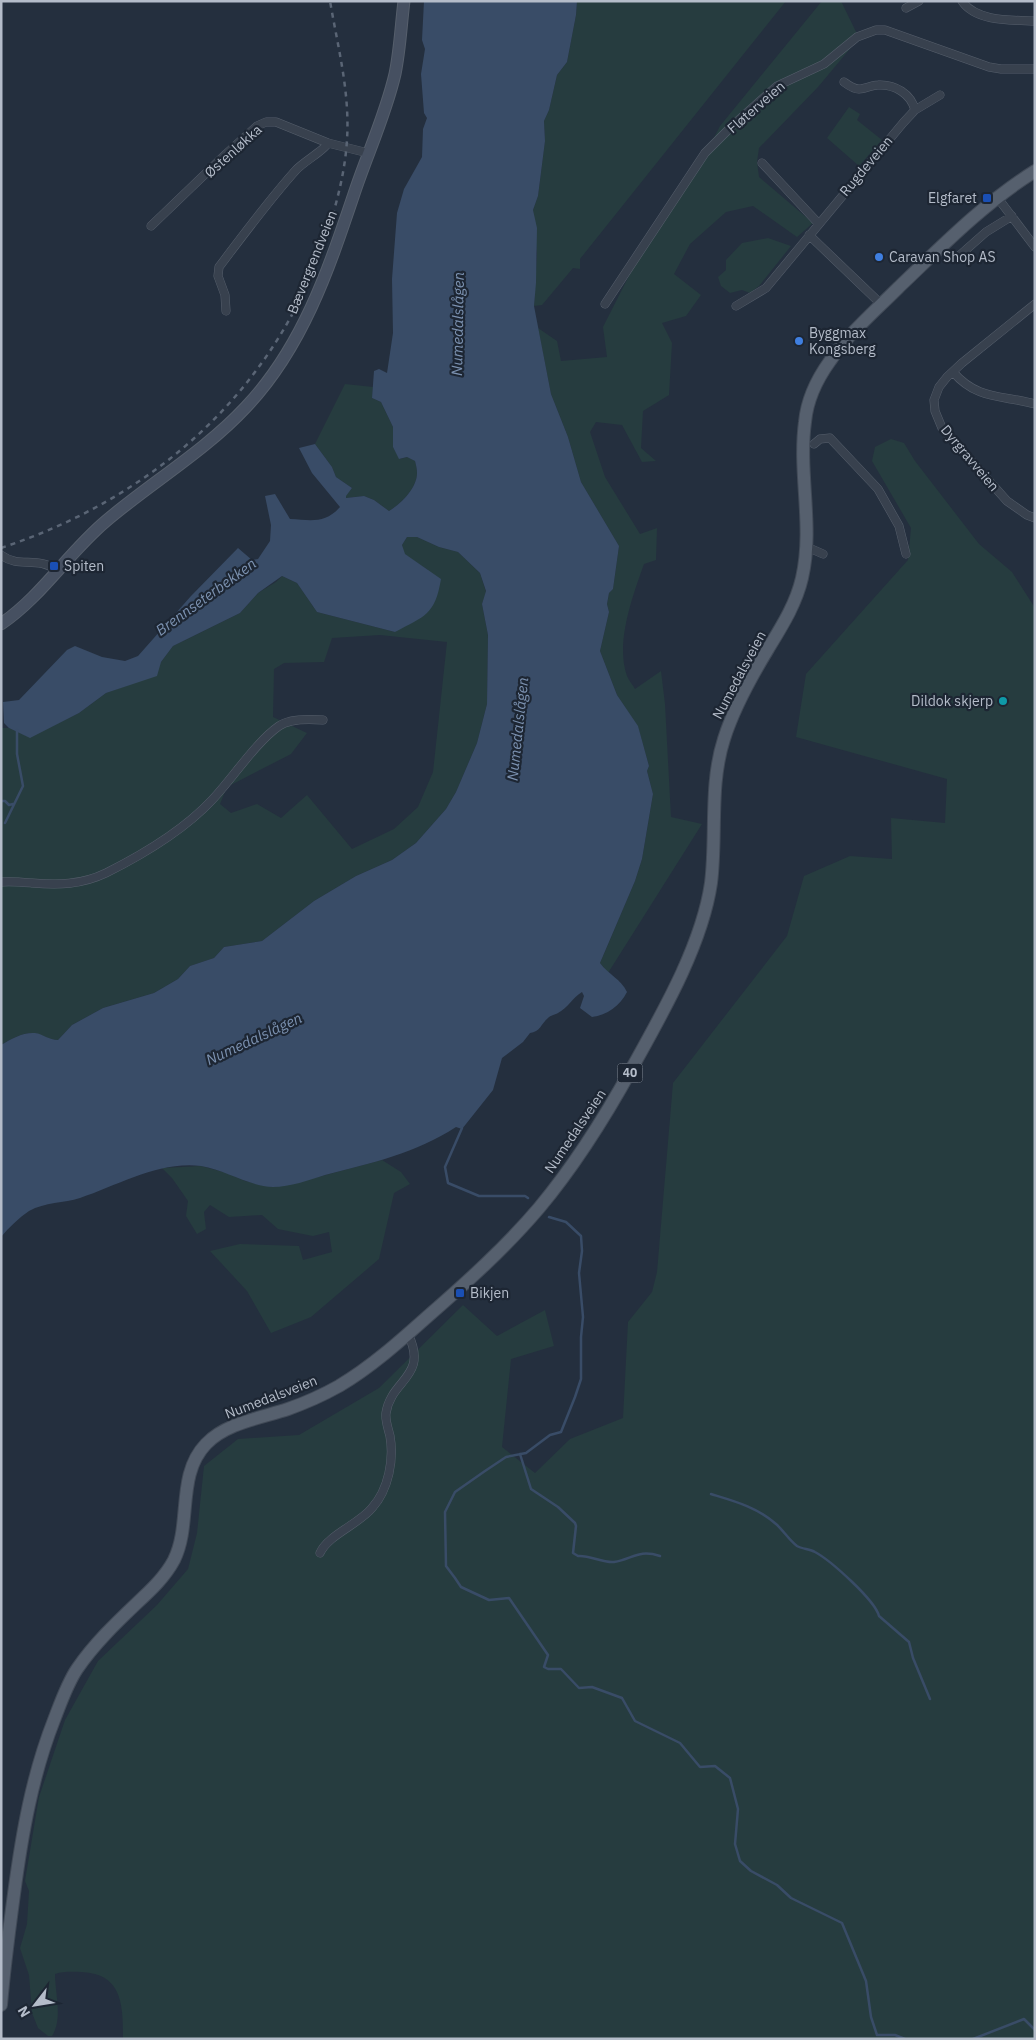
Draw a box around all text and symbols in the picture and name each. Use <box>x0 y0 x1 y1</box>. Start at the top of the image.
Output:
street label: Fløterveien <box>723 77 789 137</box>
street label: Østenløkka <box>201 120 266 181</box>
street label: Rugdeveien <box>835 132 897 200</box>
place label: Elgfaret <box>928 189 977 207</box>
marker: Elgfaret <box>981 192 993 204</box>
street label: Bævergrendveien <box>283 208 341 316</box>
place label: Caravan Shop AS <box>889 248 996 266</box>
marker: Caravan Shop AS <box>873 251 885 263</box>
water label: Numedalslågen <box>447 272 468 376</box>
place label: Byggmax Kongsberg <box>809 324 876 358</box>
marker: Byggmax Kongsberg <box>793 335 805 347</box>
street label: Dyrgravveien <box>937 421 1003 495</box>
water label: Brennseterbekken <box>152 554 260 639</box>
place label: Spiten <box>64 557 104 575</box>
marker: Spiten <box>48 560 60 572</box>
street label: Numedalsveien <box>708 628 770 722</box>
water label: Numedalslågen <box>503 676 532 782</box>
place label: Dildok skjerp <box>911 692 993 710</box>
marker: Dildok skjerp <box>997 695 1009 707</box>
water label: Numedalslågen <box>203 1008 305 1069</box>
road number: 40 <box>618 1064 642 1082</box>
street label: Numedalsveien <box>540 1086 610 1176</box>
place label: Bikjen <box>470 1284 509 1302</box>
marker: Bikjen <box>454 1287 466 1299</box>
street label: Numedalsveien <box>222 1371 320 1423</box>
north arrow <box>10 1980 60 2030</box>
text: N <box>14 2003 34 2021</box>

